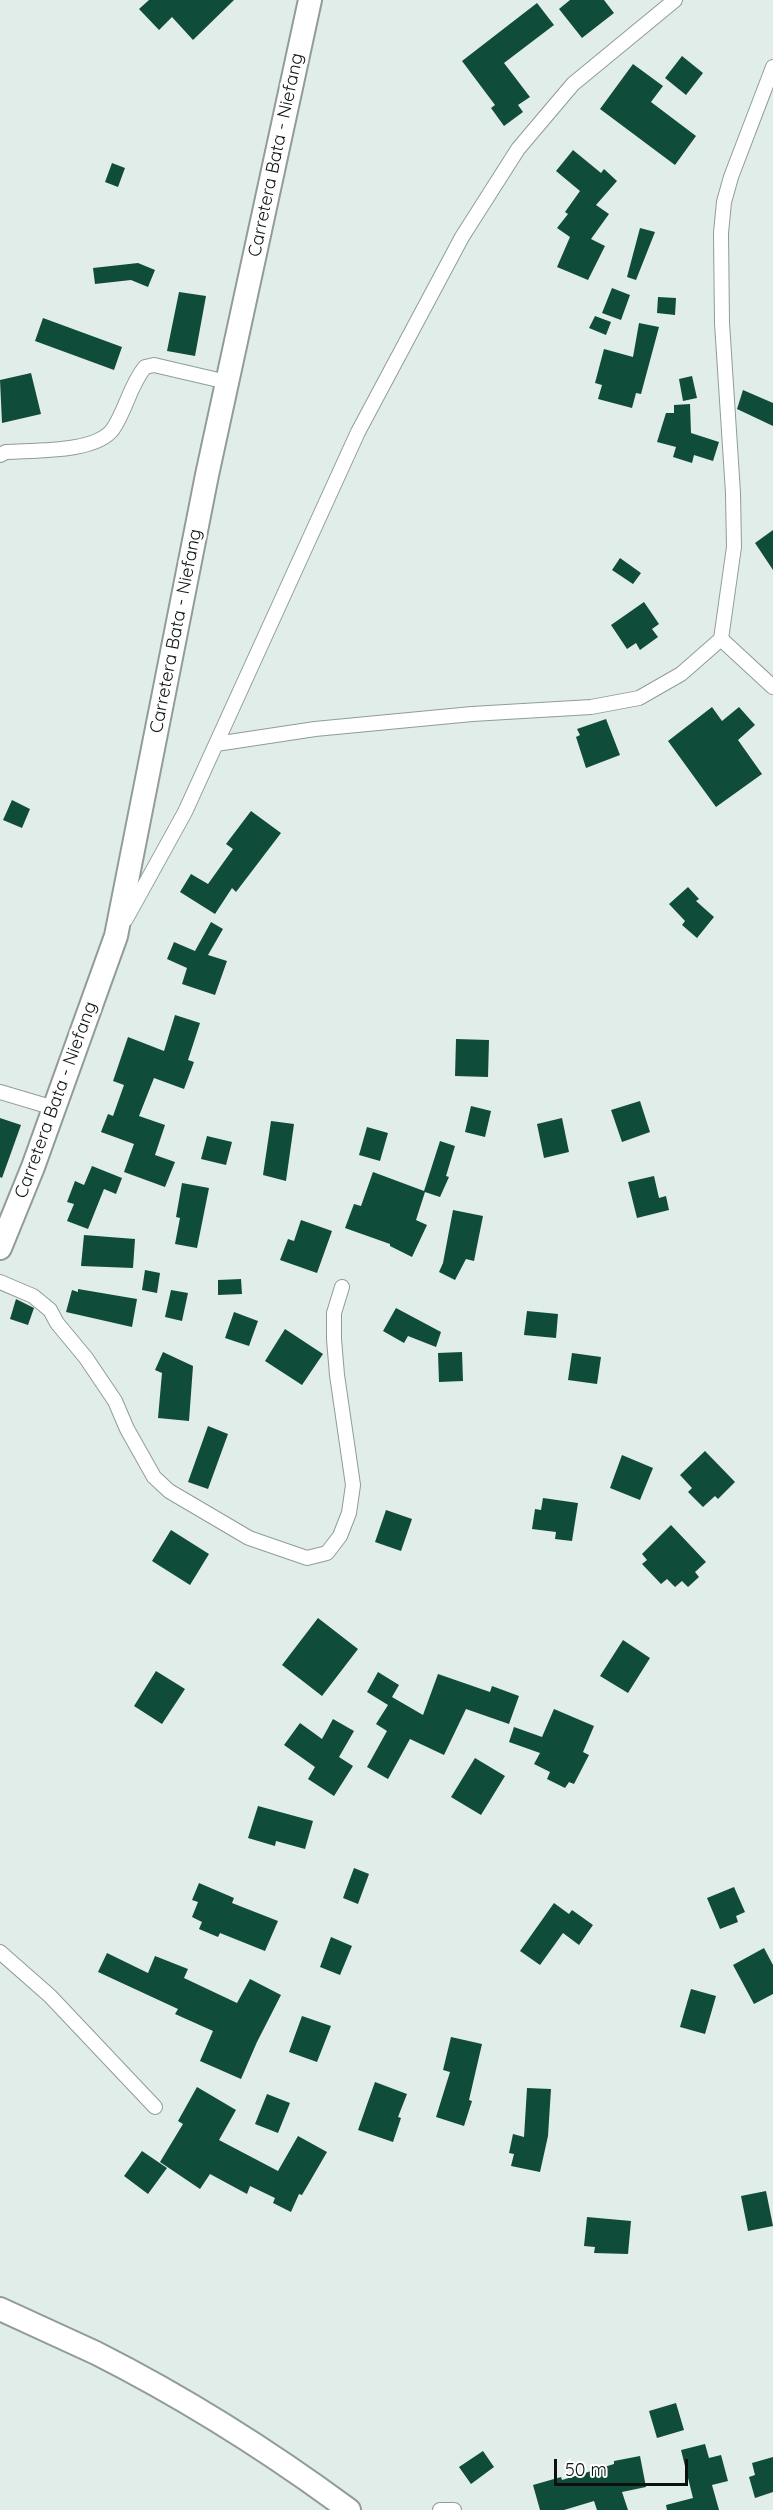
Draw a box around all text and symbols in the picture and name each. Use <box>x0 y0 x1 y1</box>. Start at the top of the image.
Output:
street label: Carretera Bata - Niefang <box>244 51 308 259</box>
street label: Carretera Bata - Niefang <box>146 527 206 735</box>
street label: Carretera Bata - Niefang <box>10 999 102 1201</box>
scale bar <box>557 2447 690 2485</box>
text: 50 m <box>565 2458 607 2481</box>

